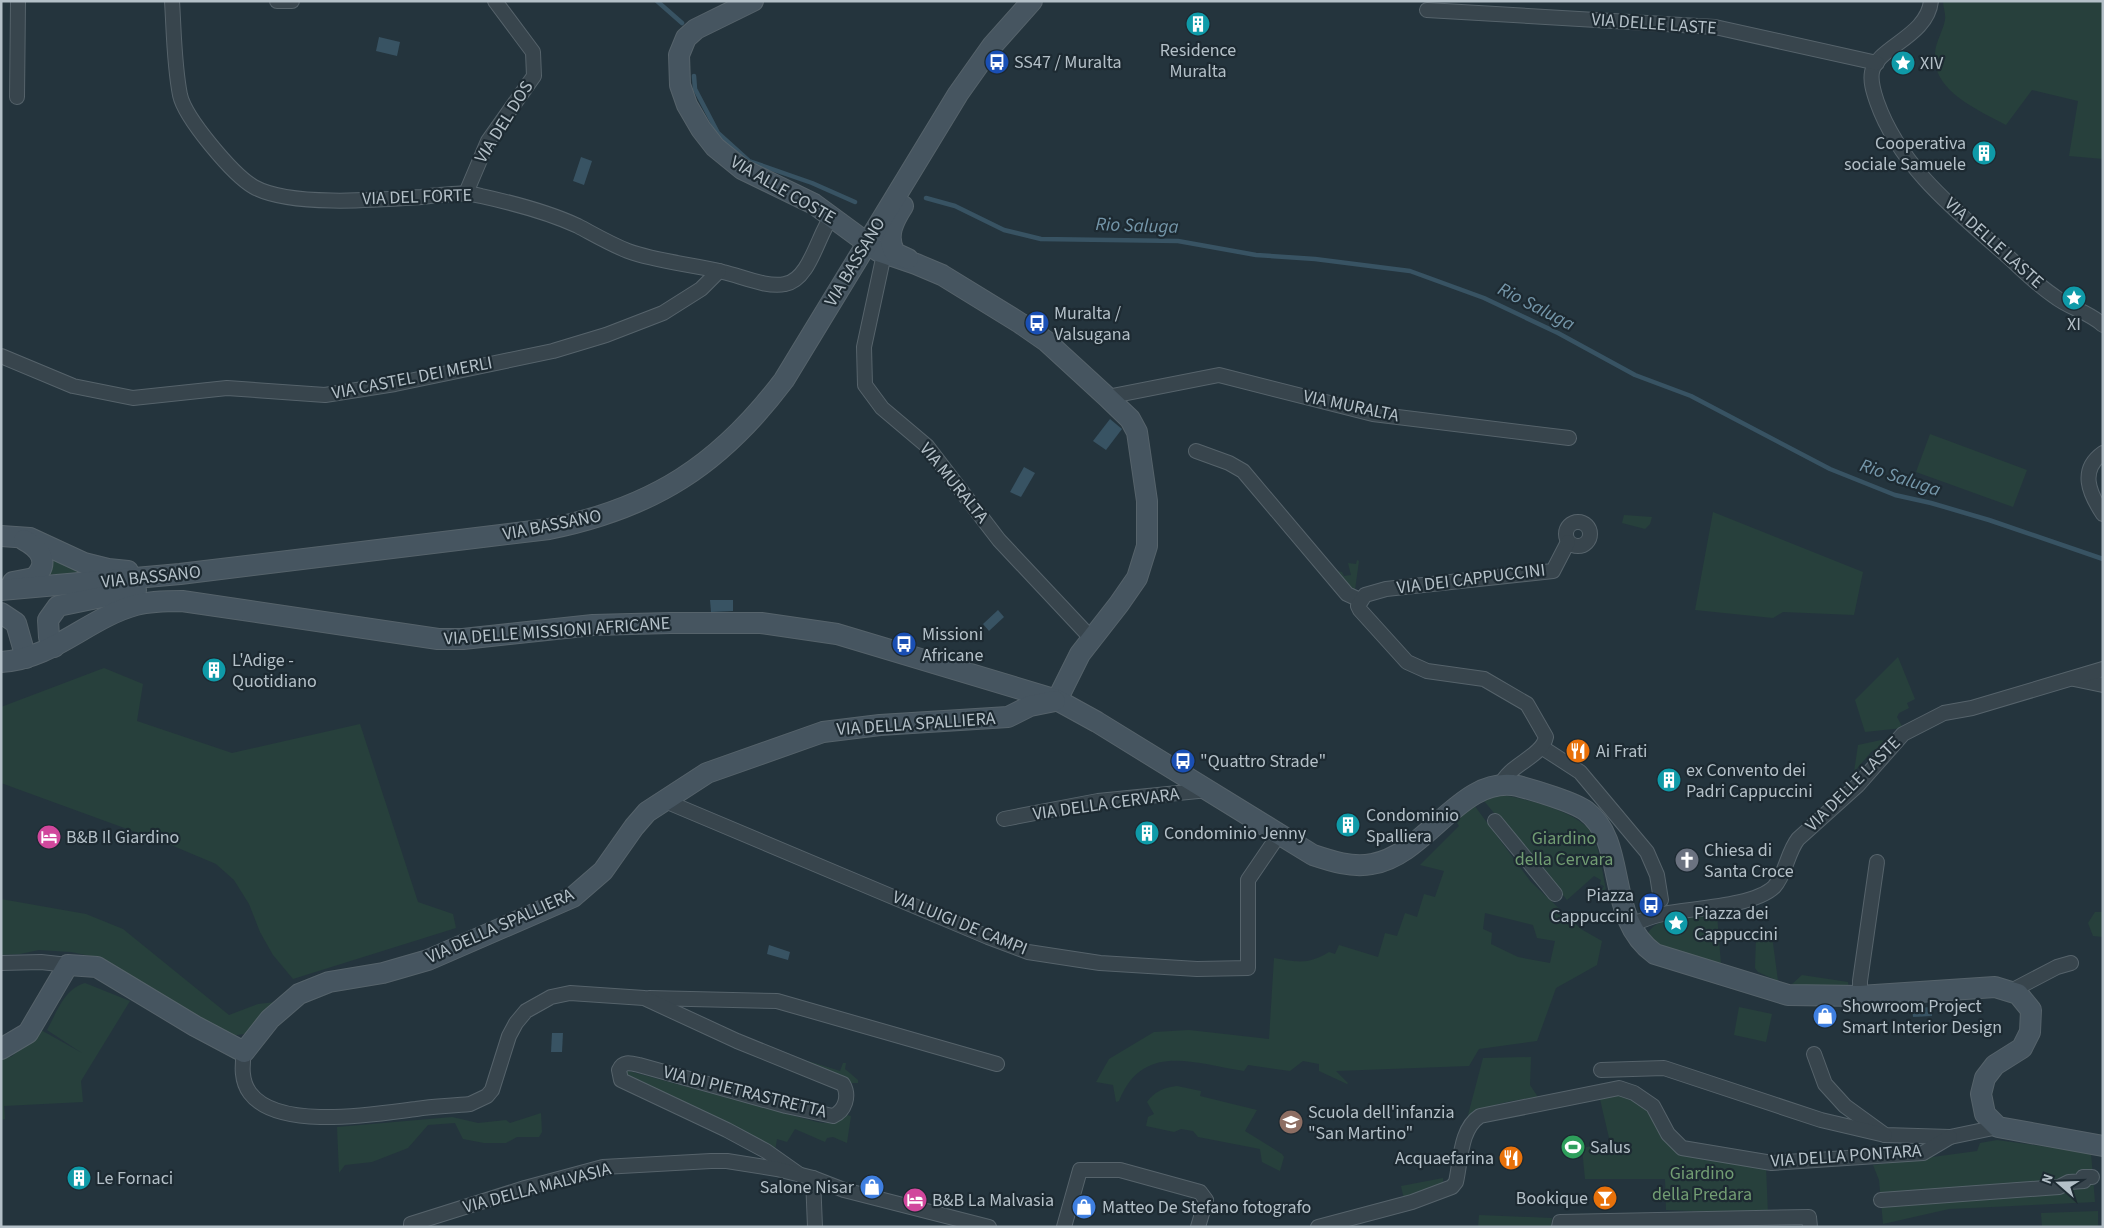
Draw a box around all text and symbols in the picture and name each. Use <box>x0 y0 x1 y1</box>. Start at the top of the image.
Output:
street label: VIA DELLE LASTE <box>1591 7 1717 41</box>
building icon: Residence Muralta <box>1185 11 1211 37</box>
place label: Residence Muralta <box>1160 38 1236 84</box>
bus stop icon: SS47 / Muralta <box>984 49 1010 75</box>
place label: SS47 / Muralta <box>1014 50 1122 75</box>
place icon: XIV <box>1890 50 1916 76</box>
place label: XIV <box>1920 51 1944 76</box>
street label: VIA DEL DOS <box>469 76 539 168</box>
place label: Cooperativa sociale Samuele <box>1844 131 1966 177</box>
building icon: Cooperativa sociale Samuele <box>1971 140 1997 166</box>
street label: VIA ALLE COSTE <box>726 150 840 230</box>
street label: VIA DEL FORTE <box>362 183 472 211</box>
street label: VIA DELLE LASTE <box>1939 192 2049 294</box>
water label: Rio Saluga <box>1095 211 1179 241</box>
street label: VIA BASSANO <box>819 213 892 311</box>
water label: Rio Saluga <box>1493 276 1579 338</box>
place icon: XI <box>2061 285 2087 311</box>
place label: Muralta / Valsugana <box>1054 301 1131 347</box>
bus stop icon: Muralta / Valsugana <box>1024 310 1050 336</box>
place label: XI <box>2067 312 2081 337</box>
street label: VIA CASTEL DEI MERLI <box>329 350 495 406</box>
street label: VIA MURALTA <box>1301 384 1401 428</box>
street label: VIA MURALTA <box>914 437 994 529</box>
water label: Rio Saluga <box>1856 452 1944 504</box>
street label: VIA BASSANO <box>500 503 604 547</box>
street label: VIA DEI CAPPUCCINI <box>1395 557 1547 601</box>
street label: VIA BASSANO <box>100 559 202 595</box>
street label: VIA DELLE MISSIONI AFRICANE <box>443 611 671 651</box>
place label: Missioni Africane <box>922 622 983 668</box>
bus stop icon: Missioni Africane <box>891 631 917 657</box>
place label: L'Adige - Quotidiano <box>232 648 317 694</box>
building icon: L'Adige - Quotidiano <box>201 657 227 683</box>
street label: VIA DELLA SPALLIERA <box>836 706 997 742</box>
street label: VIA DELLE LASTE <box>1800 731 1906 837</box>
restaurant icon: Ai Frati <box>1565 738 1591 764</box>
place label: Ai Frati <box>1596 739 1648 764</box>
bus stop icon: "Quattro Strade" <box>1170 748 1196 774</box>
place label: "Quattro Strade" <box>1200 749 1326 774</box>
place label: ex Convento dei Padri Cappuccini <box>1686 758 1813 804</box>
building icon: ex Convento dei Padri Cappuccini <box>1656 767 1682 793</box>
street label: VIA DELLA CERVARA <box>1031 781 1181 827</box>
place label: Condominio Spalliera <box>1366 803 1459 849</box>
building icon: Condominio Spalliera <box>1335 812 1361 838</box>
building icon: Condominio Jenny <box>1134 820 1160 846</box>
place label: Condominio Jenny <box>1164 821 1307 846</box>
hotel icon: B&B Il Giardino <box>36 824 62 850</box>
place label: B&B Il Giardino <box>66 825 179 850</box>
park label: Giardino della Cervara <box>1515 826 1613 872</box>
place label: Chiesa di Santa Croce <box>1704 838 1794 884</box>
church icon: Chiesa di Santa Croce <box>1674 847 1700 873</box>
street label: VIA DELLA SPALLIERA <box>422 882 578 970</box>
place label: Piazza Cappuccini <box>1550 883 1634 929</box>
street label: VIA LUIGI DE CAMPI <box>889 885 1031 961</box>
bus stop icon: Piazza Cappuccini <box>1638 892 1664 918</box>
place label: Piazza dei Cappuccini <box>1694 901 1778 947</box>
place icon: Piazza dei Cappuccini <box>1663 910 1689 936</box>
place label: Showroom Project Smart Interior Design <box>1842 994 2002 1040</box>
shop icon: Showroom Project Smart Interior Design <box>1812 1003 1838 1029</box>
street label: VIA DI PIETRASTRETTA <box>661 1060 830 1124</box>
place label: Scuola dell'infanzia "San Martino" <box>1308 1100 1454 1146</box>
school or university icon: Scuola dell'infanzia "San Martino" <box>1278 1109 1304 1135</box>
sports icon: Salus <box>1560 1134 1586 1160</box>
place label: Salus <box>1590 1135 1631 1160</box>
street label: VIA DELLA PONTARA <box>1770 1138 1923 1174</box>
restaurant icon: Acquaefarina <box>1498 1145 1524 1171</box>
place label: Acquaefarina <box>1395 1146 1494 1171</box>
street label: VIA DELLA MALVASIA <box>460 1156 614 1220</box>
north arrow <box>2034 1158 2084 1208</box>
park label: Giardino della Predara <box>1652 1161 1752 1207</box>
building icon: Le Fornaci <box>66 1165 92 1191</box>
place label: Le Fornaci <box>96 1166 173 1191</box>
text: N <box>2037 1171 2059 1187</box>
shop icon: Salone Nisar <box>859 1174 885 1200</box>
place label: Salone Nisar <box>760 1175 855 1200</box>
bar icon: Bookique <box>1592 1185 1618 1211</box>
place label: Bookique <box>1516 1186 1588 1211</box>
hotel icon: B&B La Malvasia <box>902 1187 928 1213</box>
place label: B&B La Malvasia <box>932 1188 1054 1213</box>
shop icon: Matteo De Stefano fotografo <box>1071 1194 1097 1220</box>
place label: Matteo De Stefano fotografo <box>1102 1195 1311 1220</box>

